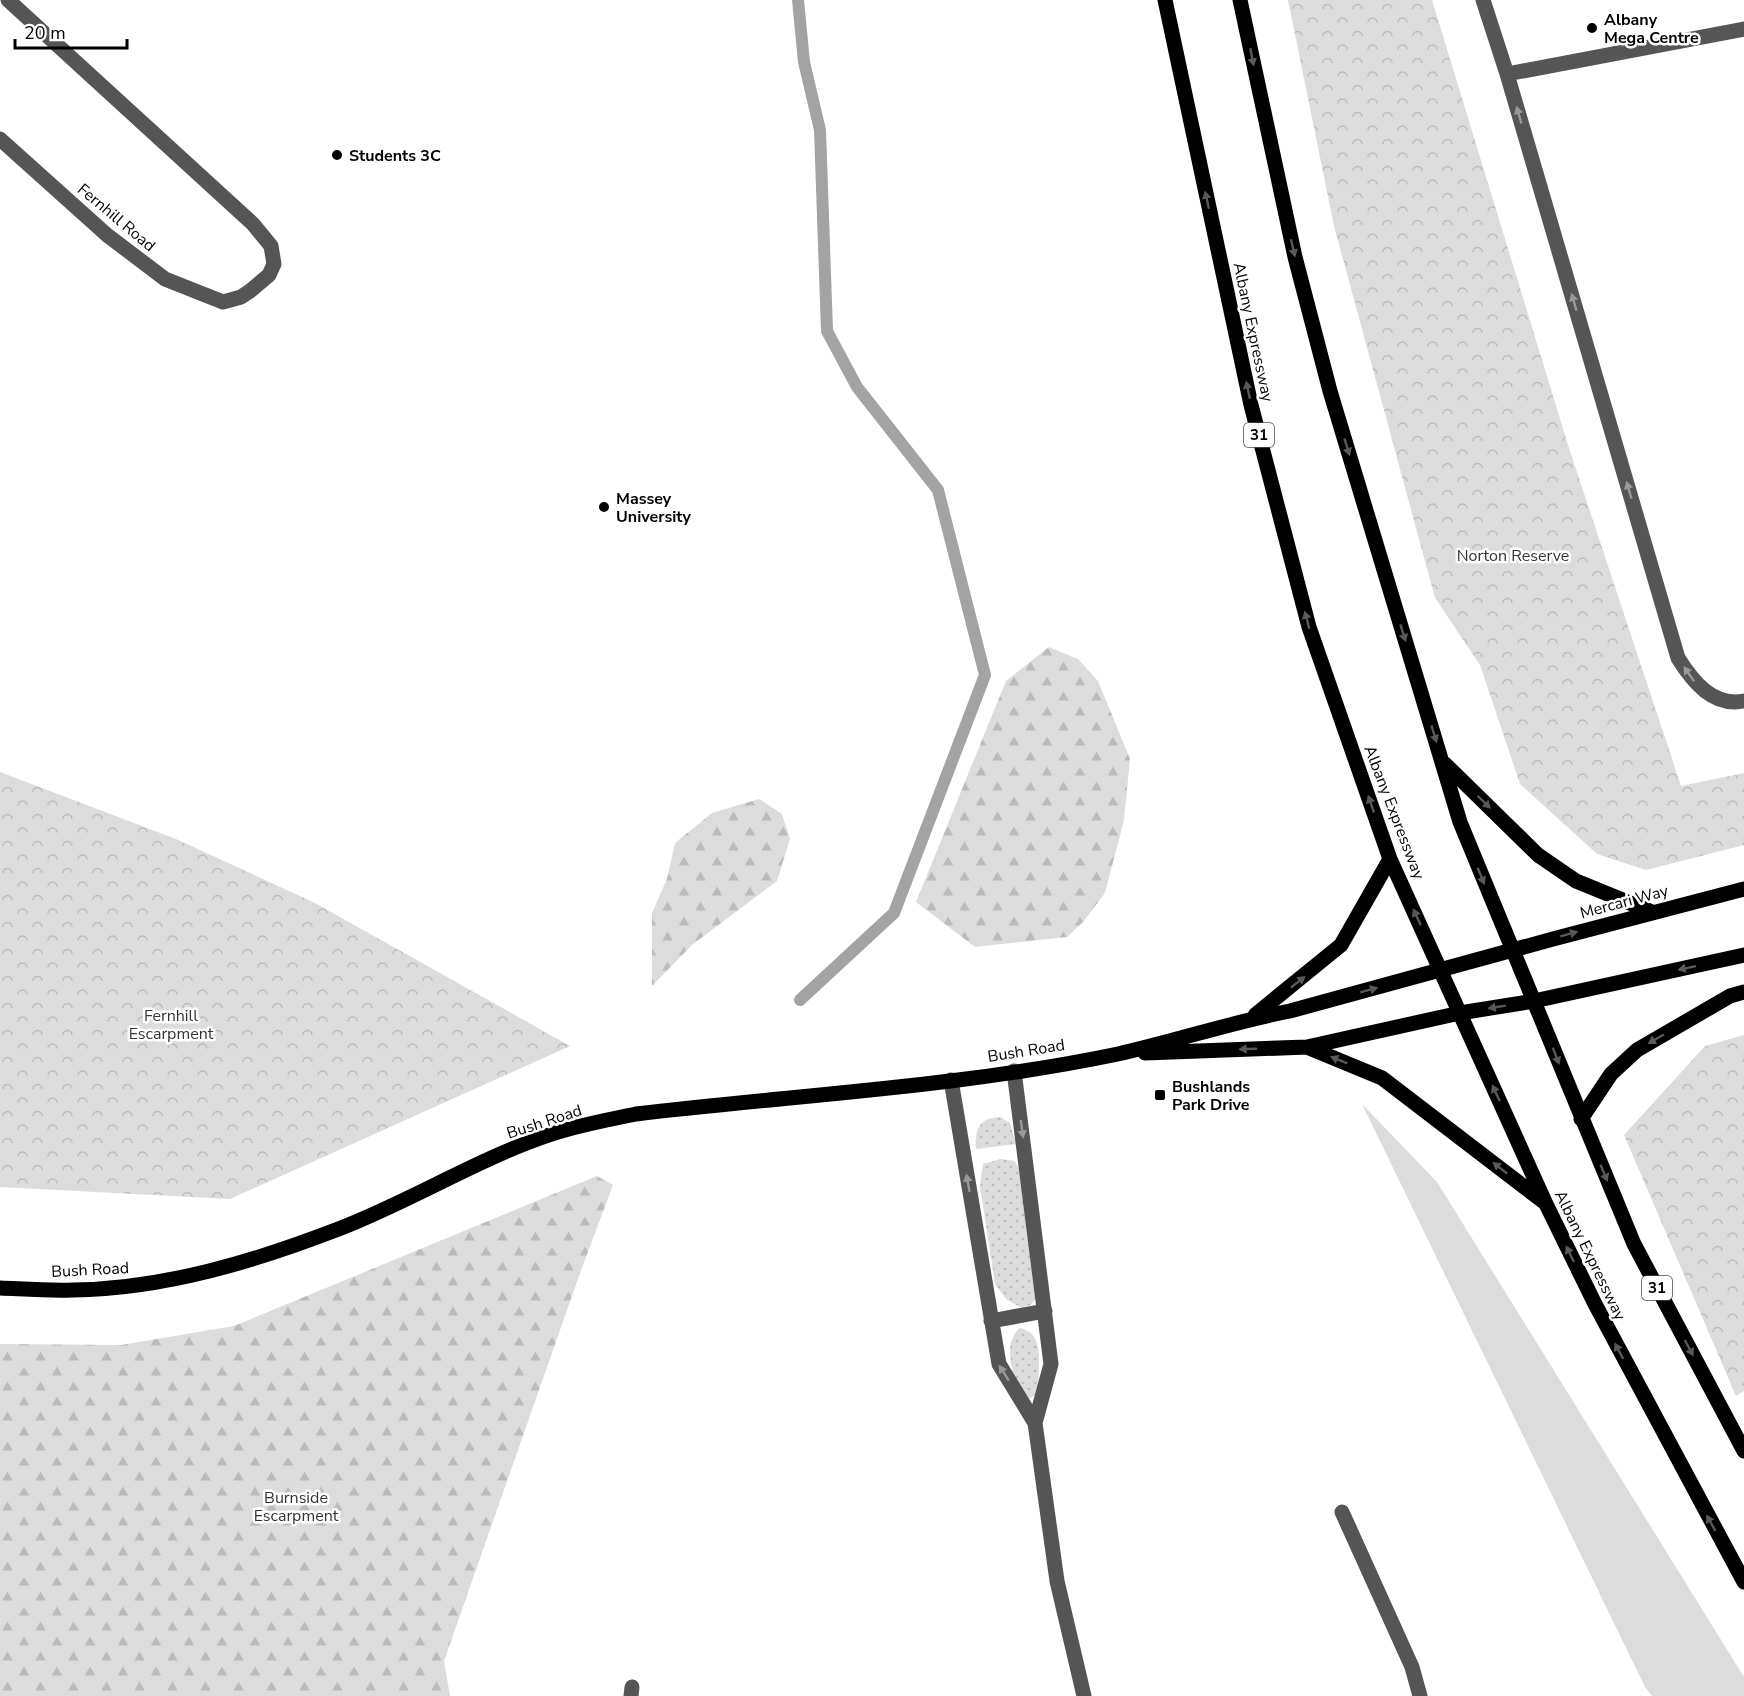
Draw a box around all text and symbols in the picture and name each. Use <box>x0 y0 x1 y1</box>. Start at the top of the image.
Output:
place label: Albany Mega Centre <box>1604 9 1699 49</box>
scale bar <box>15 12 128 50</box>
text: 20 m <box>24 21 66 45</box>
marker: Albany Mega Centre <box>1585 21 1599 35</box>
one-way arrow <box>1248 48 1257 67</box>
one-way arrow <box>1514 106 1523 124</box>
place label: Students 3C <box>349 145 441 167</box>
marker: Students 3C <box>330 148 344 162</box>
street label: Fernhill Road <box>73 179 160 257</box>
one-way arrow <box>1202 190 1211 209</box>
one-way arrow <box>1289 239 1298 258</box>
street label: Albany Expressway <box>1228 261 1279 405</box>
one-way arrow <box>1569 293 1578 311</box>
one-way arrow <box>1242 381 1252 400</box>
road number: 31 <box>1244 423 1274 447</box>
one-way arrow <box>1343 438 1352 456</box>
one-way arrow <box>1624 480 1633 498</box>
place label: Massey University <box>616 488 692 528</box>
marker: Massey University <box>597 500 611 514</box>
park label: Norton Reserve <box>1457 545 1569 567</box>
one-way arrow <box>1302 611 1311 629</box>
one-way arrow <box>1399 624 1408 642</box>
one-way arrow <box>1683 667 1695 683</box>
one-way arrow <box>1430 725 1439 743</box>
street label: Albany Expressway <box>1358 742 1430 883</box>
one-way arrow <box>1477 794 1491 808</box>
one-way arrow <box>1365 795 1375 813</box>
one-way arrow <box>1477 867 1486 885</box>
street label: Mercari Way <box>1578 879 1672 924</box>
one-way arrow <box>1413 908 1422 925</box>
one-way arrow <box>1560 929 1578 939</box>
one-way arrow <box>1677 964 1696 973</box>
one-way arrow <box>1290 977 1305 989</box>
one-way arrow <box>1360 985 1378 994</box>
one-way arrow <box>1488 1003 1507 1012</box>
park label: Fernhill Escarpment <box>129 1005 214 1045</box>
street label: Bush Road <box>986 1034 1066 1068</box>
one-way arrow <box>1647 1034 1664 1044</box>
one-way arrow <box>1239 1045 1258 1054</box>
one-way arrow <box>1552 1047 1561 1065</box>
one-way arrow <box>1330 1055 1348 1064</box>
place label: Bushlands Park Drive <box>1172 1076 1250 1116</box>
one-way arrow <box>1491 1085 1500 1102</box>
marker: Bushlands Park Drive <box>1153 1088 1167 1102</box>
street label: Bush Road <box>504 1099 585 1144</box>
one-way arrow <box>1017 1120 1026 1139</box>
one-way arrow <box>1492 1162 1508 1174</box>
one-way arrow <box>1600 1164 1609 1182</box>
one-way arrow <box>963 1173 972 1192</box>
street label: Albany Expressway <box>1549 1187 1631 1325</box>
one-way arrow <box>1566 1246 1575 1263</box>
street label: Bush Road <box>51 1257 130 1283</box>
road number: 31 <box>1642 1276 1672 1300</box>
one-way arrow <box>1684 1340 1694 1357</box>
one-way arrow <box>1614 1342 1624 1359</box>
one-way arrow <box>999 1365 1010 1382</box>
park label: Burnside Escarpment <box>254 1487 339 1527</box>
one-way arrow <box>1706 1514 1716 1531</box>

